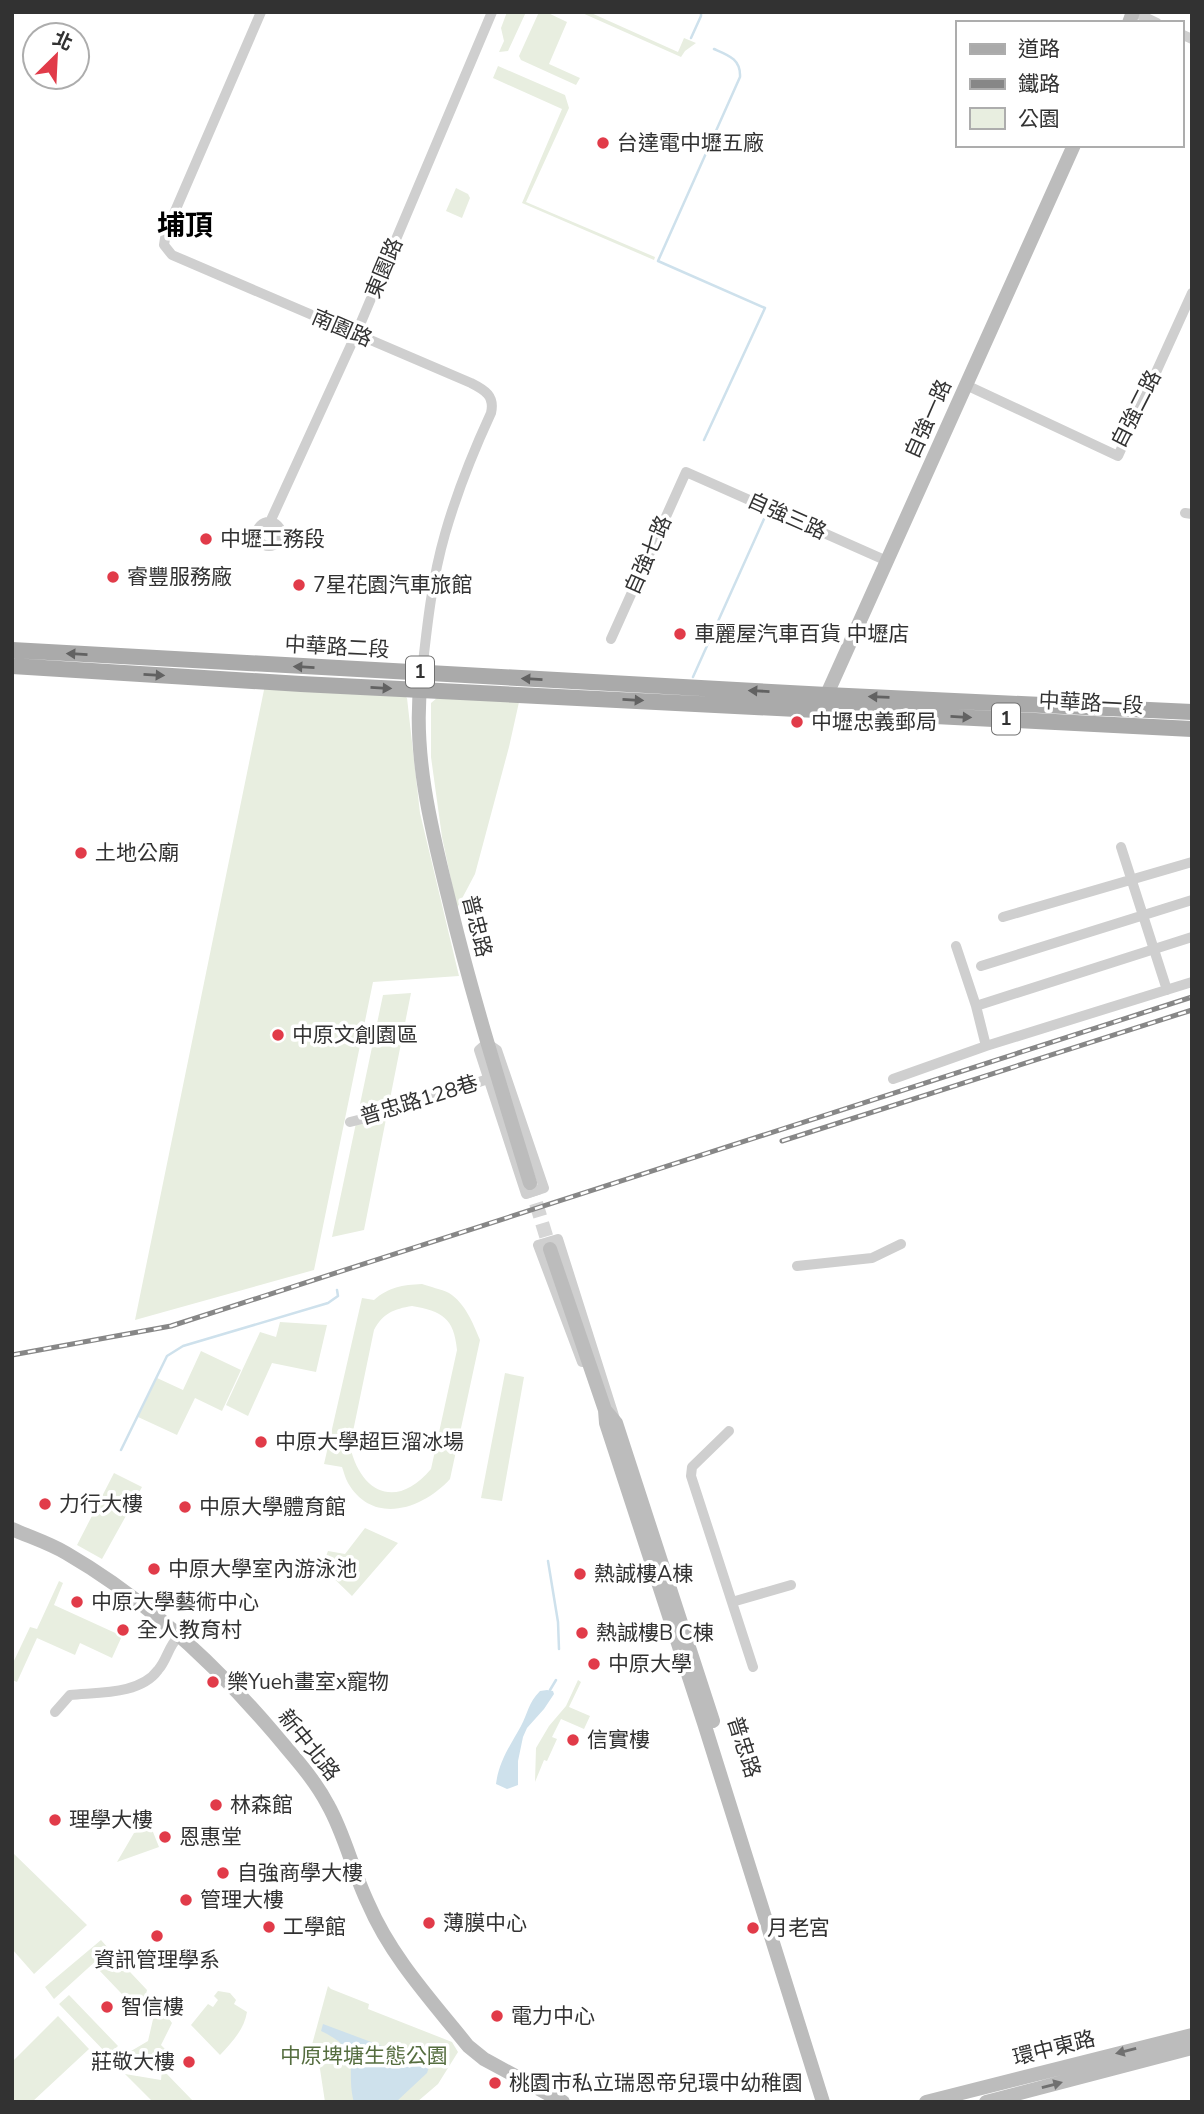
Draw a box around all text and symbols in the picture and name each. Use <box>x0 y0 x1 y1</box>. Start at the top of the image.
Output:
north arrow <box>21 21 91 91</box>
legend <box>956 21 1183 147</box>
text: 北 <box>49 26 76 57</box>
text: 道路 <box>1018 35 1060 63</box>
text: 鐵路 <box>1018 70 1060 98</box>
text: 公園 <box>1018 105 1060 133</box>
place label: 台達電中壢五廠 <box>617 129 764 157</box>
marker: 台達電中壢五廠 <box>595 135 611 151</box>
district label: 埔頂 <box>157 207 213 245</box>
street label: 東園路 <box>359 234 409 302</box>
street label: 南園路 <box>308 303 376 353</box>
street label: 自強二路 <box>1104 365 1168 453</box>
street label: 自強一路 <box>898 375 958 463</box>
street label: 自強三路 <box>743 486 831 546</box>
street label: 自強七路 <box>618 511 678 599</box>
place label: 中壢工務段 <box>220 525 325 553</box>
marker: 中壢工務段 <box>198 531 214 547</box>
place label: 睿豐服務廠 <box>127 563 232 591</box>
marker: 睿豐服務廠 <box>105 569 121 585</box>
place label: 7星花園汽車旅館 <box>313 571 473 599</box>
marker: 7星花園汽車旅館 <box>291 577 307 593</box>
place label: 車麗屋汽車百貨 中壢店 <box>694 620 909 648</box>
marker: 車麗屋汽車百貨 中壢店 <box>672 626 688 642</box>
street label: 中華路二段 <box>284 630 390 664</box>
one-way arrow <box>66 648 88 659</box>
road number: 1 <box>406 656 434 688</box>
one-way arrow <box>293 661 315 672</box>
one-way arrow <box>143 670 165 681</box>
one-way arrow <box>520 673 542 684</box>
one-way arrow <box>370 682 392 693</box>
one-way arrow <box>748 686 770 697</box>
street label: 中華路一段 <box>1038 686 1144 720</box>
one-way arrow <box>868 691 890 702</box>
one-way arrow <box>622 694 644 705</box>
road number: 1 <box>992 704 1020 734</box>
place label: 中壢忠義郵局 <box>811 708 937 736</box>
one-way arrow <box>951 711 973 722</box>
marker: 中壢忠義郵局 <box>789 714 805 730</box>
place label: 土地公廟 <box>95 839 179 867</box>
marker: 土地公廟 <box>73 845 89 861</box>
street label: 普忠路 <box>456 892 498 960</box>
place label: 中原文創園區 <box>292 1021 418 1049</box>
marker: 中原文創園區 <box>270 1027 286 1043</box>
street label: 普忠路128巷 <box>357 1069 481 1131</box>
place label: 中原大學超巨溜冰場 <box>275 1428 464 1456</box>
marker: 中原大學超巨溜冰場 <box>253 1434 269 1450</box>
place label: 力行大樓 <box>59 1490 143 1518</box>
place label: 中原大學體育館 <box>199 1493 346 1521</box>
marker: 力行大樓 <box>37 1496 53 1512</box>
marker: 中原大學體育館 <box>177 1499 193 1515</box>
place label: 中原大學室內游泳池 <box>168 1555 357 1583</box>
place label: 熱誠樓A棟 <box>594 1560 693 1588</box>
marker: 中原大學室內游泳池 <box>146 1561 162 1577</box>
marker: 熱誠樓A棟 <box>572 1566 588 1582</box>
place label: 中原大學藝術中心 <box>91 1588 259 1616</box>
marker: 中原大學藝術中心 <box>69 1594 85 1610</box>
place label: 全人教育村 <box>137 1616 242 1644</box>
place label: 熱誠樓B C棟 <box>596 1619 714 1647</box>
marker: 全人教育村 <box>115 1622 131 1638</box>
marker: 熱誠樓B C棟 <box>574 1625 590 1641</box>
place label: 中原大學 <box>608 1650 692 1678</box>
marker: 中原大學 <box>586 1656 602 1672</box>
place label: 樂Yueh畫室x寵物 <box>227 1668 389 1696</box>
marker: 樂Yueh畫室x寵物 <box>205 1674 221 1690</box>
street label: 新中北路 <box>272 1704 346 1786</box>
street label: 普忠路 <box>721 1713 767 1781</box>
place label: 信實樓 <box>587 1726 650 1754</box>
marker: 信實樓 <box>565 1732 581 1748</box>
place label: 林森館 <box>230 1791 293 1819</box>
marker: 林森館 <box>208 1797 224 1813</box>
place label: 理學大樓 <box>69 1806 153 1834</box>
marker: 理學大樓 <box>47 1812 63 1828</box>
place label: 恩惠堂 <box>179 1823 242 1851</box>
marker: 恩惠堂 <box>157 1829 173 1845</box>
place label: 自強商學大樓 <box>237 1859 363 1887</box>
marker: 自強商學大樓 <box>215 1865 231 1881</box>
place label: 管理大樓 <box>200 1886 284 1914</box>
marker: 管理大樓 <box>178 1892 194 1908</box>
place label: 薄膜中心 <box>443 1909 527 1937</box>
place label: 工學館 <box>283 1913 346 1941</box>
place label: 月老宮 <box>767 1914 830 1942</box>
marker: 薄膜中心 <box>421 1915 437 1931</box>
marker: 工學館 <box>261 1919 277 1935</box>
marker: 月老宮 <box>745 1920 761 1936</box>
marker: 資訊管理學系 <box>149 1928 165 1944</box>
place label: 資訊管理學系 <box>94 1946 220 1974</box>
place label: 智信樓 <box>121 1993 184 2021</box>
marker: 智信樓 <box>99 1999 115 2015</box>
place label: 電力中心 <box>511 2002 595 2030</box>
marker: 電力中心 <box>489 2008 505 2024</box>
street label: 環中東路 <box>1010 2024 1098 2072</box>
park label: 中原埤塘生態公園 <box>280 2042 448 2070</box>
one-way arrow <box>1114 2046 1136 2057</box>
place label: 莊敬大樓 <box>91 2048 175 2076</box>
marker: 莊敬大樓 <box>181 2054 197 2070</box>
place label: 桃園市私立瑞恩帝兒環中幼稚園 <box>509 2069 803 2097</box>
marker: 桃園市私立瑞恩帝兒環中幼稚園 <box>487 2075 503 2091</box>
one-way arrow <box>1041 2079 1063 2090</box>

